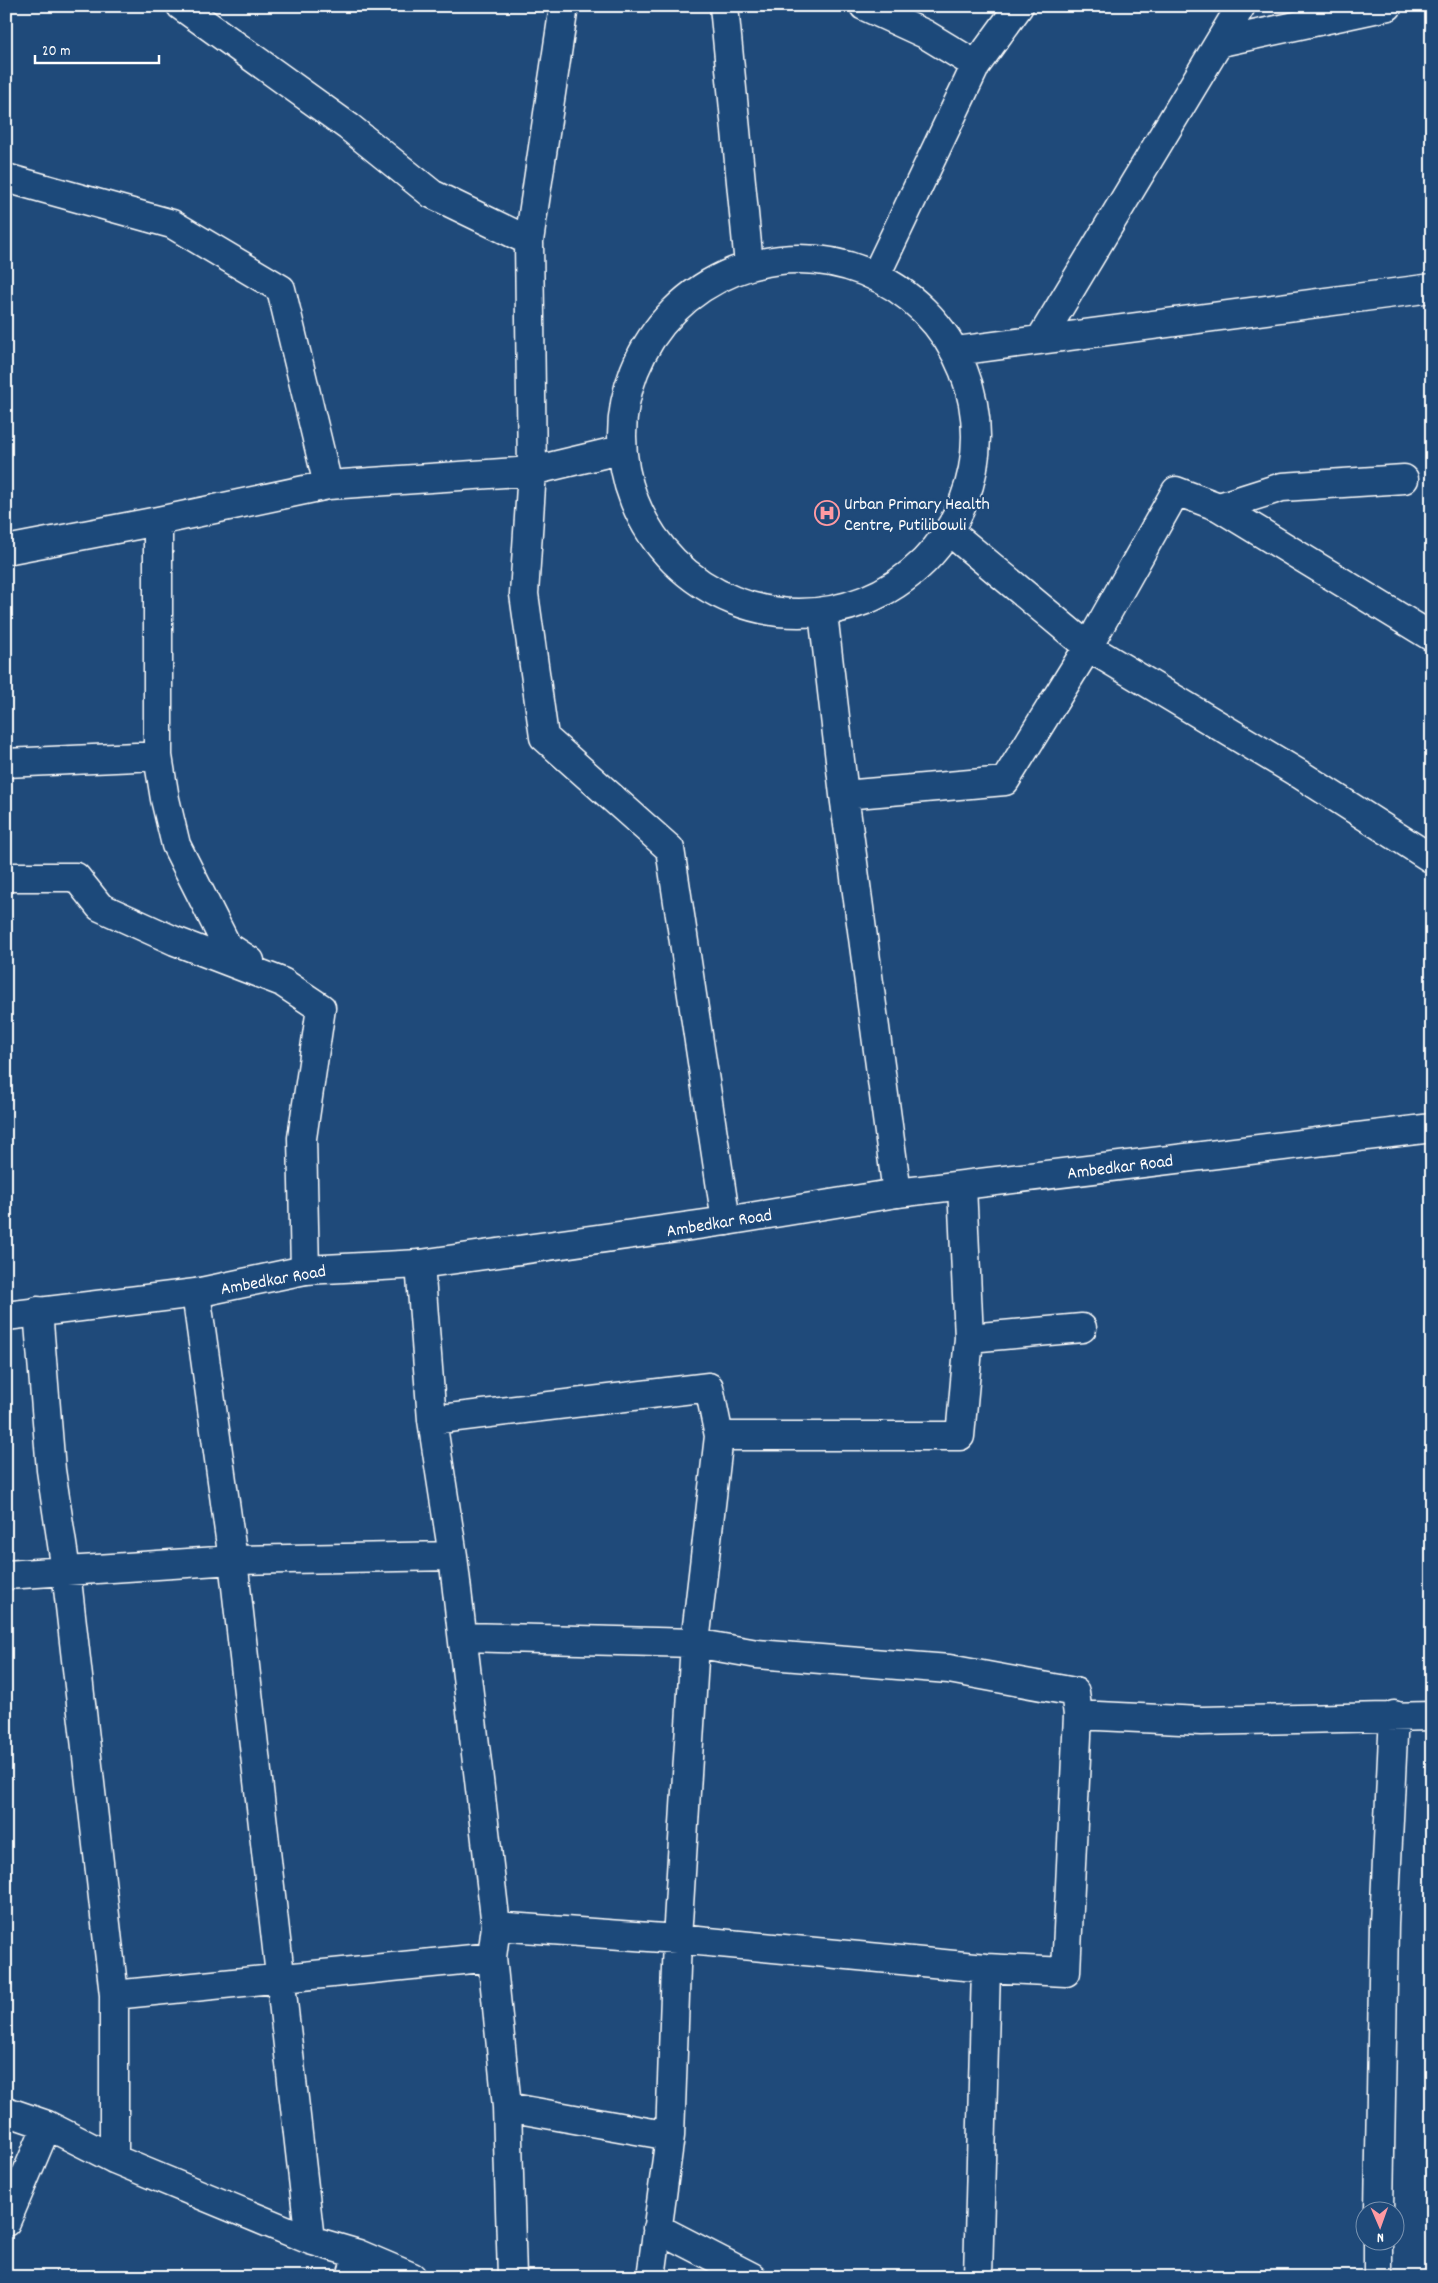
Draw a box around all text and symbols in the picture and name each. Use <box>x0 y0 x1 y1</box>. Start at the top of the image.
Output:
scale bar <box>35 32 159 64</box>
text: 20 m <box>42 41 70 63</box>
place label: Urban Primary Health Centre, Putilibowli <box>844 493 990 539</box>
hospital icon: Urban Primary Health Centre, Putilibowli <box>814 500 840 526</box>
street label: Ambedkar Road <box>1066 1150 1175 1187</box>
street label: Ambedkar Road <box>665 1204 774 1245</box>
street label: Ambedkar Road <box>219 1260 328 1303</box>
north arrow <box>1356 2200 1406 2250</box>
text: N <box>1376 2227 1384 2247</box>

